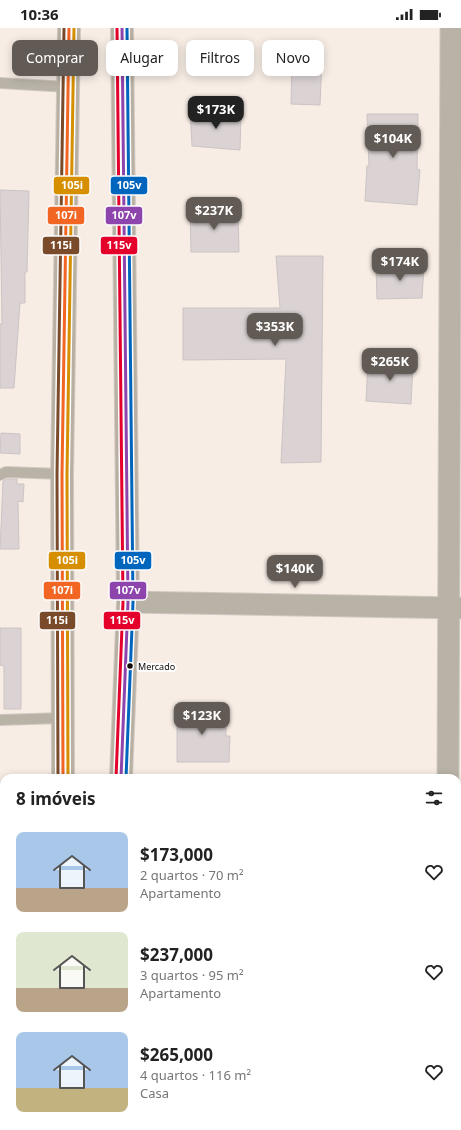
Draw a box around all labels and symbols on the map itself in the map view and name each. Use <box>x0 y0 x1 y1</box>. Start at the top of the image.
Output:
pin: $173K <box>188 96 244 130</box>
pin: $104K <box>365 125 421 159</box>
line badge: 105i <box>53 176 90 195</box>
line badge: 105v <box>110 176 148 195</box>
text: 105i <box>61 177 83 192</box>
text: 105v <box>116 177 142 192</box>
pin: $237K <box>186 197 242 231</box>
line badge: 107i <box>47 206 85 225</box>
line badge: 107v <box>105 206 143 225</box>
text: 107i <box>55 207 77 222</box>
text: 107v <box>111 207 137 222</box>
line badge: 115i <box>42 236 80 255</box>
line badge: 115v <box>100 236 138 255</box>
text: 115i <box>50 237 72 252</box>
text: 115v <box>106 237 132 252</box>
pin: $174K <box>372 248 428 282</box>
pin: $353K <box>247 313 303 347</box>
pin: $265K <box>362 348 418 382</box>
line badge: 105i <box>48 551 86 570</box>
line badge: 105v <box>114 551 152 570</box>
text: 105i <box>56 552 78 567</box>
text: 105v <box>120 552 146 567</box>
pin: $140K <box>267 555 323 589</box>
line badge: 107i <box>43 581 81 600</box>
line badge: 107v <box>109 581 147 600</box>
text: 107i <box>51 582 73 597</box>
text: 107v <box>115 582 141 597</box>
line badge: 115i <box>39 611 76 630</box>
line badge: 115v <box>103 611 141 630</box>
text: 115i <box>46 612 68 627</box>
text: 115v <box>109 612 135 627</box>
place label: Mercado <box>138 660 175 673</box>
marker: Mercado <box>125 661 135 671</box>
pin: $123K <box>174 702 230 736</box>

